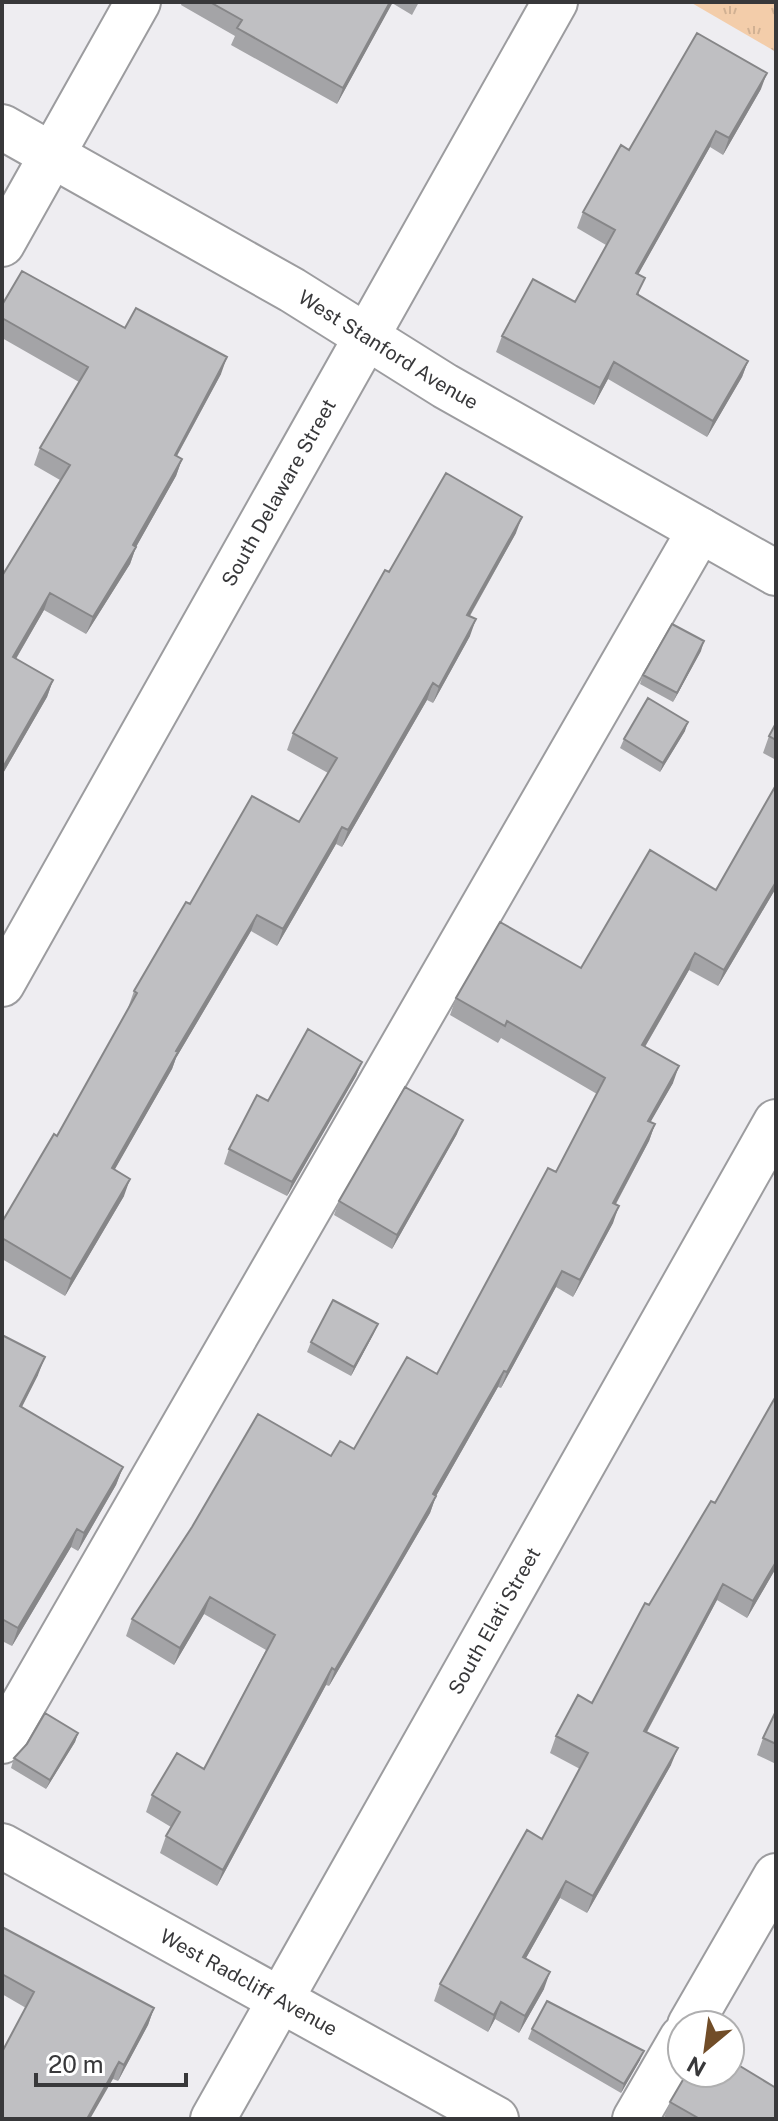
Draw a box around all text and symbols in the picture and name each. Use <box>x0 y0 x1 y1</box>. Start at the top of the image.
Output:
street label: West Stanford Avenue <box>294 285 483 414</box>
street label: South Delaware Street <box>217 395 341 590</box>
street label: South Elati Street <box>443 1543 545 1699</box>
street label: West Radcliff Avenue <box>156 1924 342 2041</box>
north arrow <box>666 2009 746 2089</box>
scale bar <box>36 2037 186 2087</box>
text: 20 m <box>48 2050 104 2078</box>
text: N <box>682 2051 710 2082</box>

